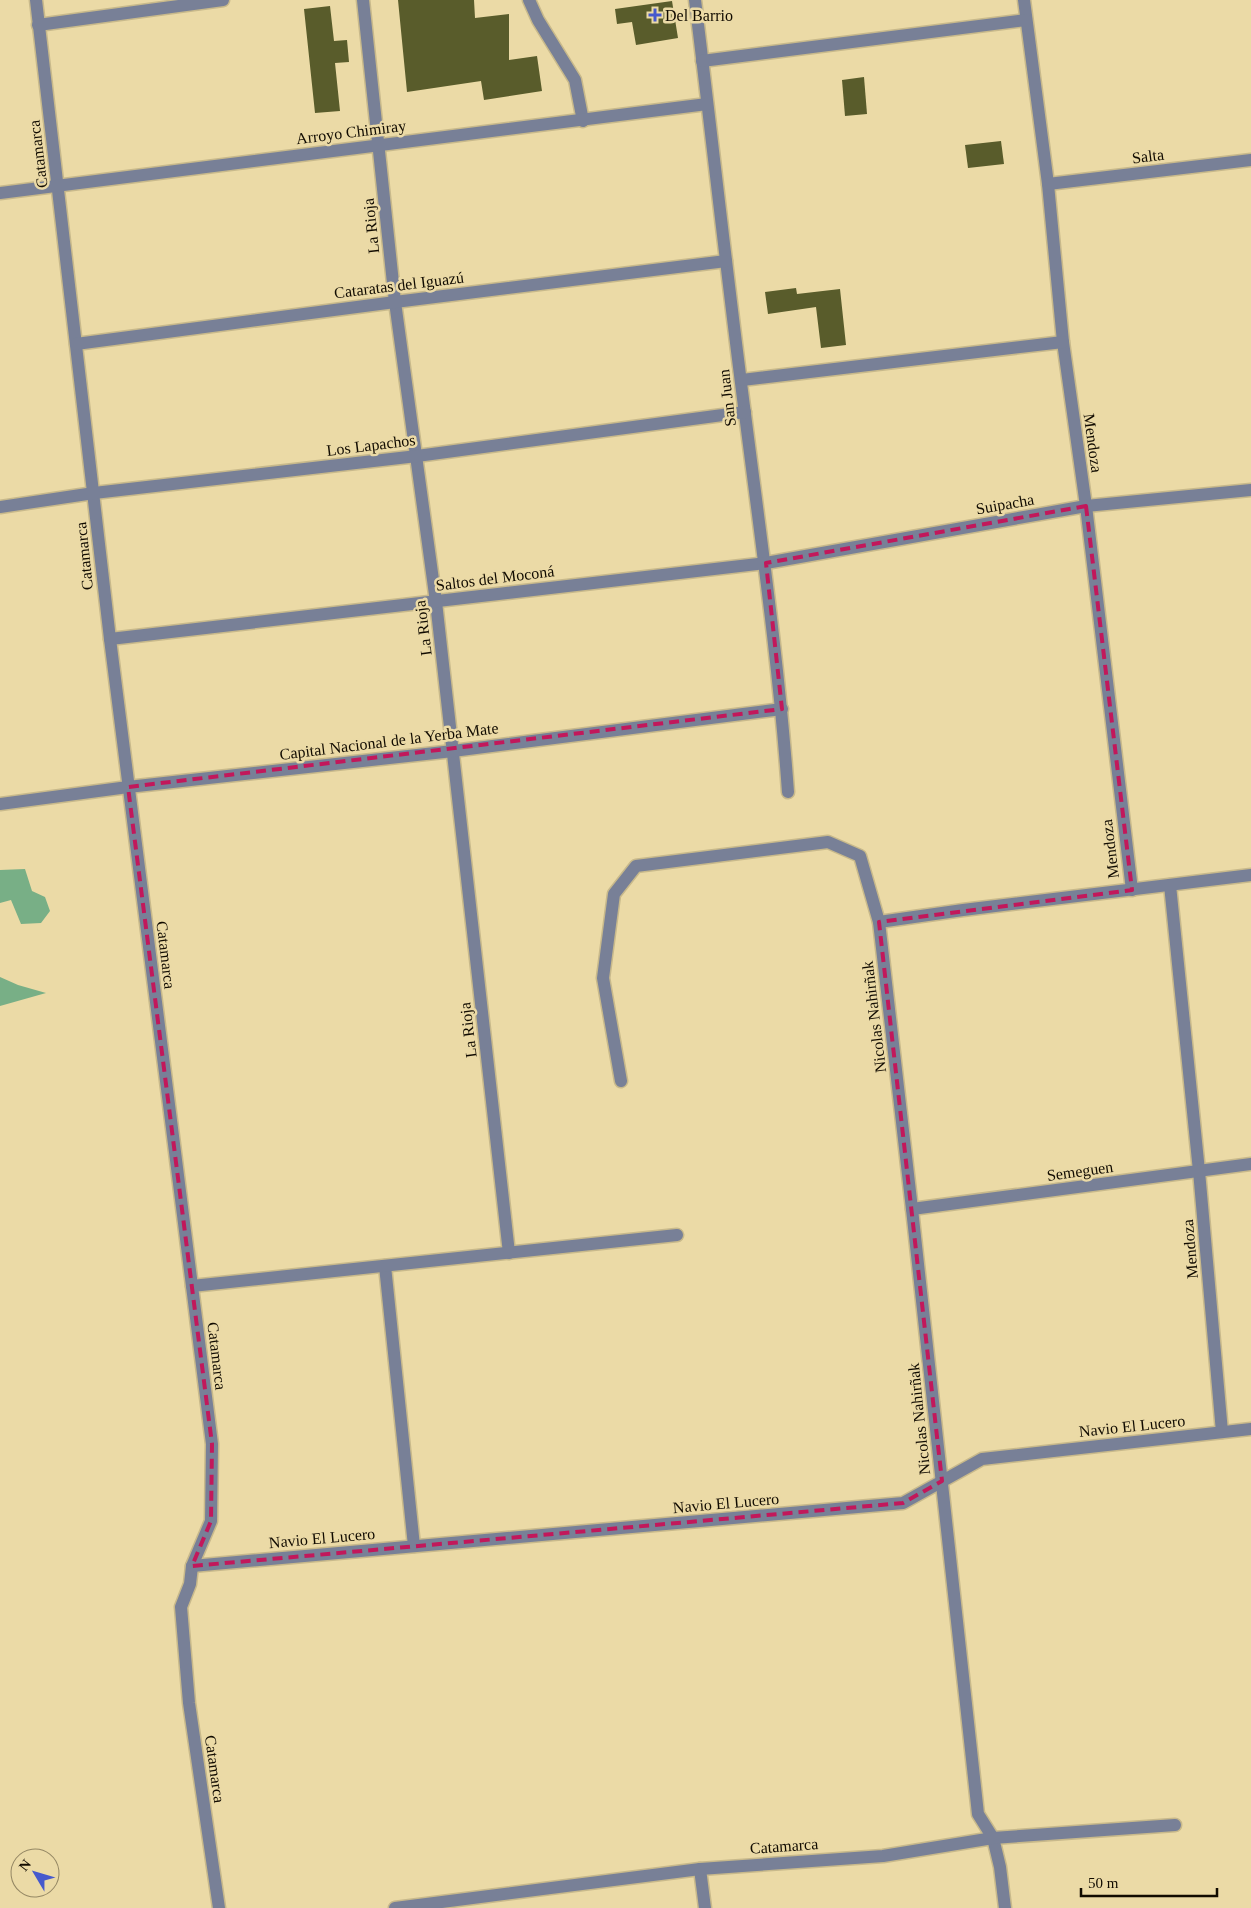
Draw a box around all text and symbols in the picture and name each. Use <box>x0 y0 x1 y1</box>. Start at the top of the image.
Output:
place label: Del Barrio <box>665 7 733 24</box>
marker: Del Barrio <box>649 9 661 21</box>
street label: Arroyo Chimiray <box>295 117 407 148</box>
street label: Catamarca <box>25 119 51 189</box>
street label: Salta <box>1131 146 1165 166</box>
street label: La Rioja <box>360 197 383 255</box>
street label: Cataratas del Iguazú <box>333 269 465 302</box>
street label: San Juan <box>715 369 739 427</box>
street label: Mendoza <box>1080 412 1106 474</box>
street label: Los Lapachos <box>326 431 416 460</box>
street label: Suipacha <box>975 491 1036 518</box>
street label: Catamarca <box>72 521 96 591</box>
street label: Saltos del Moconá <box>435 562 555 594</box>
street label: La Rioja <box>411 599 436 657</box>
street label: Capital Nacional de la Yerba Mate <box>279 719 500 764</box>
street label: Mendoza <box>1098 818 1122 880</box>
street label: Catamarca <box>153 920 179 990</box>
street label: Nicolas Nahirñak <box>859 960 889 1074</box>
street label: La Rioja <box>456 1001 481 1059</box>
street label: Semeguen <box>1046 1158 1114 1185</box>
street label: Mendoza <box>1179 1219 1201 1279</box>
street label: Catamarca <box>204 1321 230 1391</box>
street label: Nicolas Nahirñak <box>905 1362 933 1476</box>
street label: Navio El Lucero <box>1078 1412 1186 1440</box>
street label: Navio El Lucero <box>672 1490 780 1516</box>
street label: Navio El Lucero <box>268 1525 376 1551</box>
street label: Catamarca <box>202 1734 228 1804</box>
street label: Catamarca <box>749 1835 819 1857</box>
north arrow <box>10 1848 60 1898</box>
text: N <box>16 1857 34 1874</box>
scale bar <box>1081 1866 1217 1898</box>
text: 50 m <box>1088 1875 1119 1891</box>

